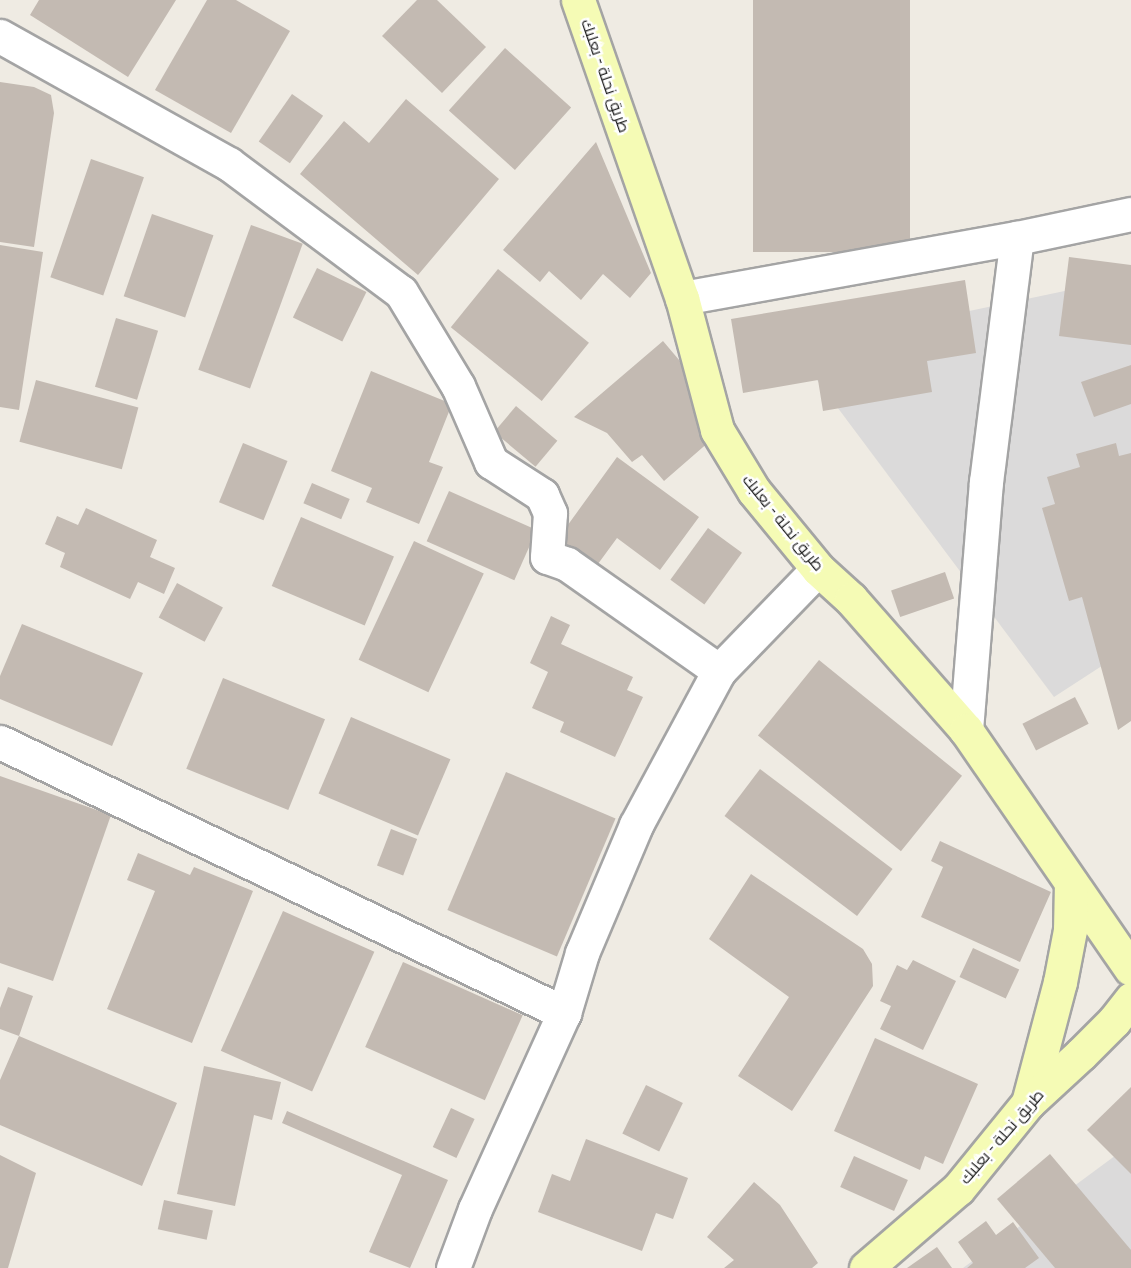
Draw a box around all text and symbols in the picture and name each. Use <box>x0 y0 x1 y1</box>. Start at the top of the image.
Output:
street label: طريق نحلة - بعلبك <box>577 17 633 135</box>
street label: طريق نحلة - بعلبك <box>738 471 828 575</box>
street label: طريق نحلة - بعلبك <box>956 1086 1048 1188</box>

